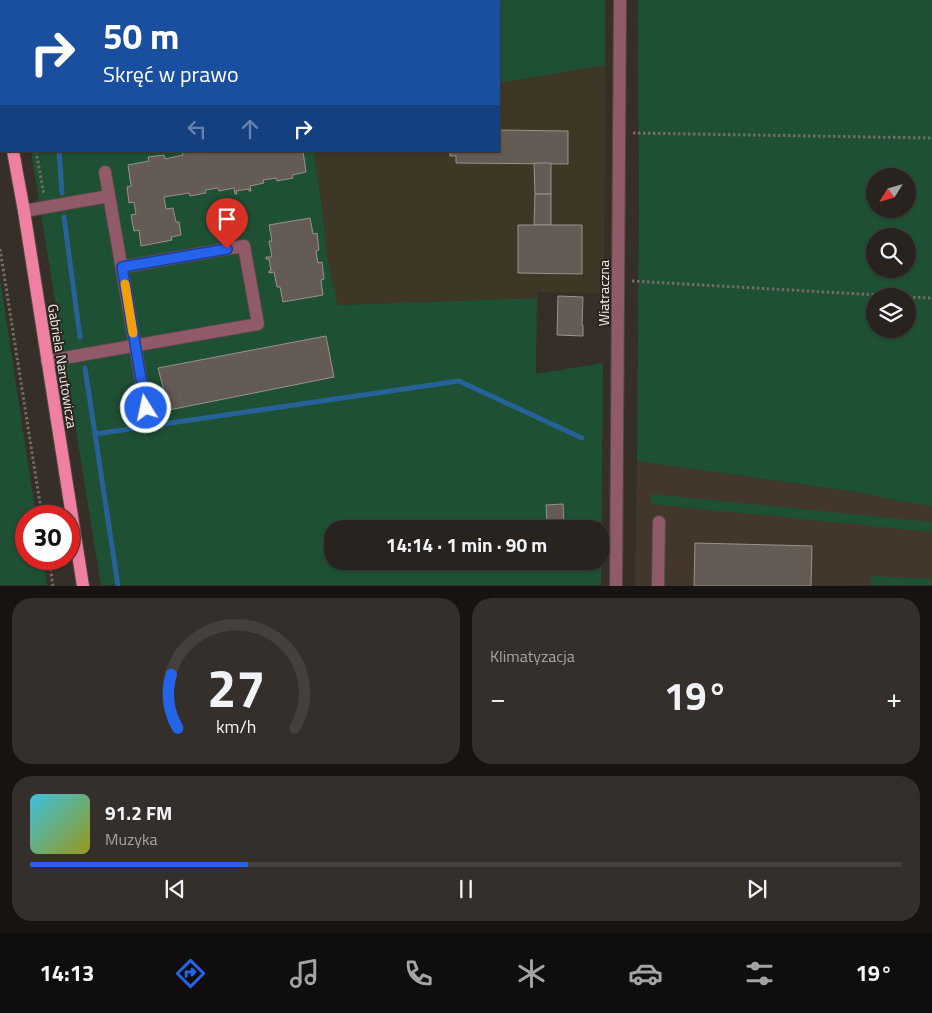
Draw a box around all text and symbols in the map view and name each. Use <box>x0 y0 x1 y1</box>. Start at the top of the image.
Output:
text: 50 m <box>103 9 179 63</box>
icon: right <box>20 20 85 85</box>
text: Skręć w prawo <box>103 57 239 91</box>
icon: left <box>183 115 211 143</box>
icon: ahead <box>236 115 264 143</box>
icon: right <box>289 115 317 143</box>
north arrow <box>866 168 916 218</box>
map controls <box>866 168 916 338</box>
pin <box>206 198 248 249</box>
icon: arrive <box>213 205 241 233</box>
button: search <box>866 228 916 278</box>
street label: Wiatraczna <box>593 260 614 326</box>
button: layers <box>866 288 916 338</box>
street label: Gabriela Narutowicza <box>43 302 83 430</box>
position arrow <box>119 381 171 433</box>
speed limit sign: 30 <box>15 505 80 570</box>
text: 14:14 · 1 min · 90 m <box>386 530 547 559</box>
text: Klimatyzacja <box>490 644 575 668</box>
text: 27 <box>207 648 265 727</box>
text: 19° <box>664 667 728 725</box>
text: − <box>490 676 506 719</box>
text: + <box>886 676 902 719</box>
text: km/h <box>216 713 256 740</box>
text: 91.2 FM <box>105 798 172 827</box>
text: Muzyka <box>105 827 158 851</box>
icon: previous <box>161 875 189 903</box>
icon: pause <box>452 875 480 903</box>
icon: next <box>743 875 771 903</box>
text: 14:13 <box>39 956 94 990</box>
icon: directions <box>173 956 208 991</box>
icon: music <box>287 956 322 991</box>
icon: phone <box>401 956 436 991</box>
icon: climate <box>514 956 549 991</box>
icon: car <box>628 956 663 991</box>
icon: filters <box>742 956 777 991</box>
text: 19° <box>856 956 893 990</box>

